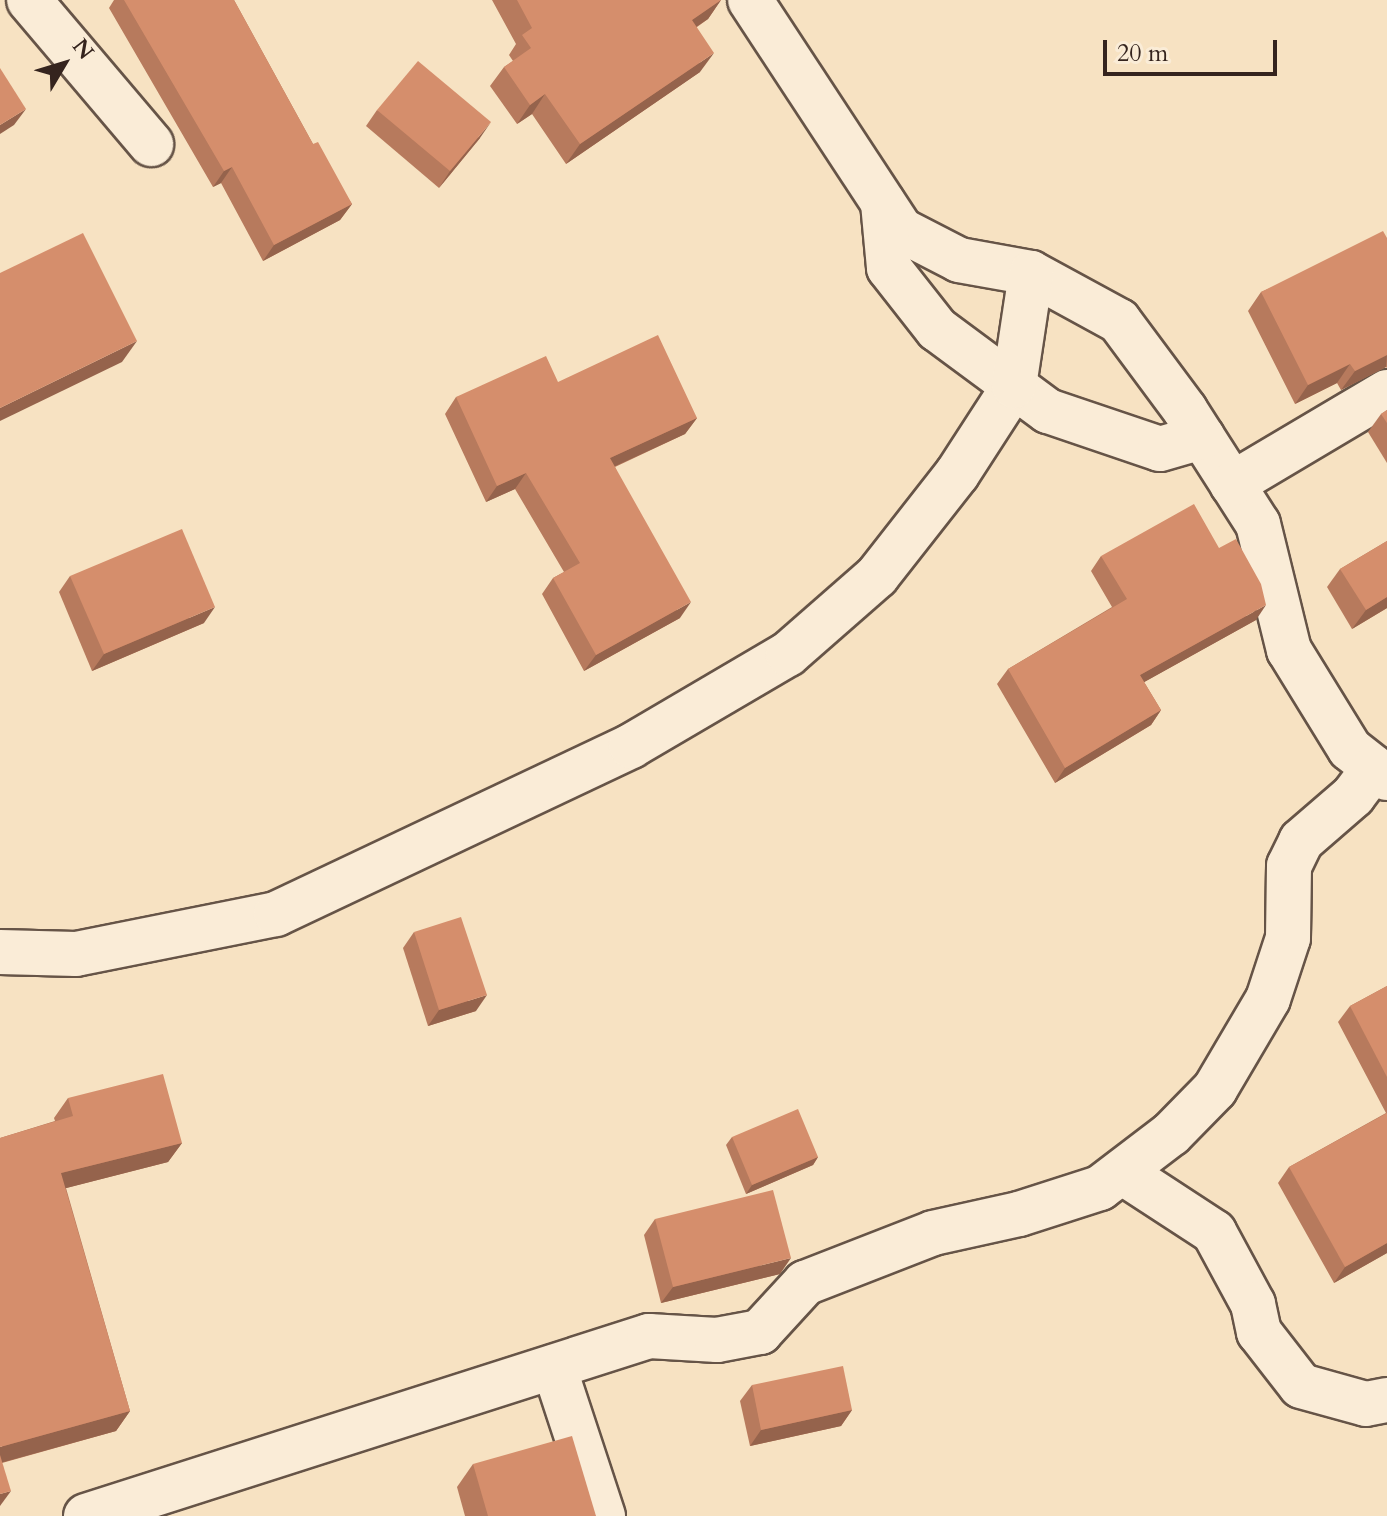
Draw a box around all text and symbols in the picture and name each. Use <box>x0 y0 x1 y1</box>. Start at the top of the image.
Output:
north arrow <box>24 24 104 104</box>
scale bar <box>1107 24 1281 74</box>
text: N <box>65 32 101 66</box>
text: 20 m <box>1117 37 1168 70</box>

